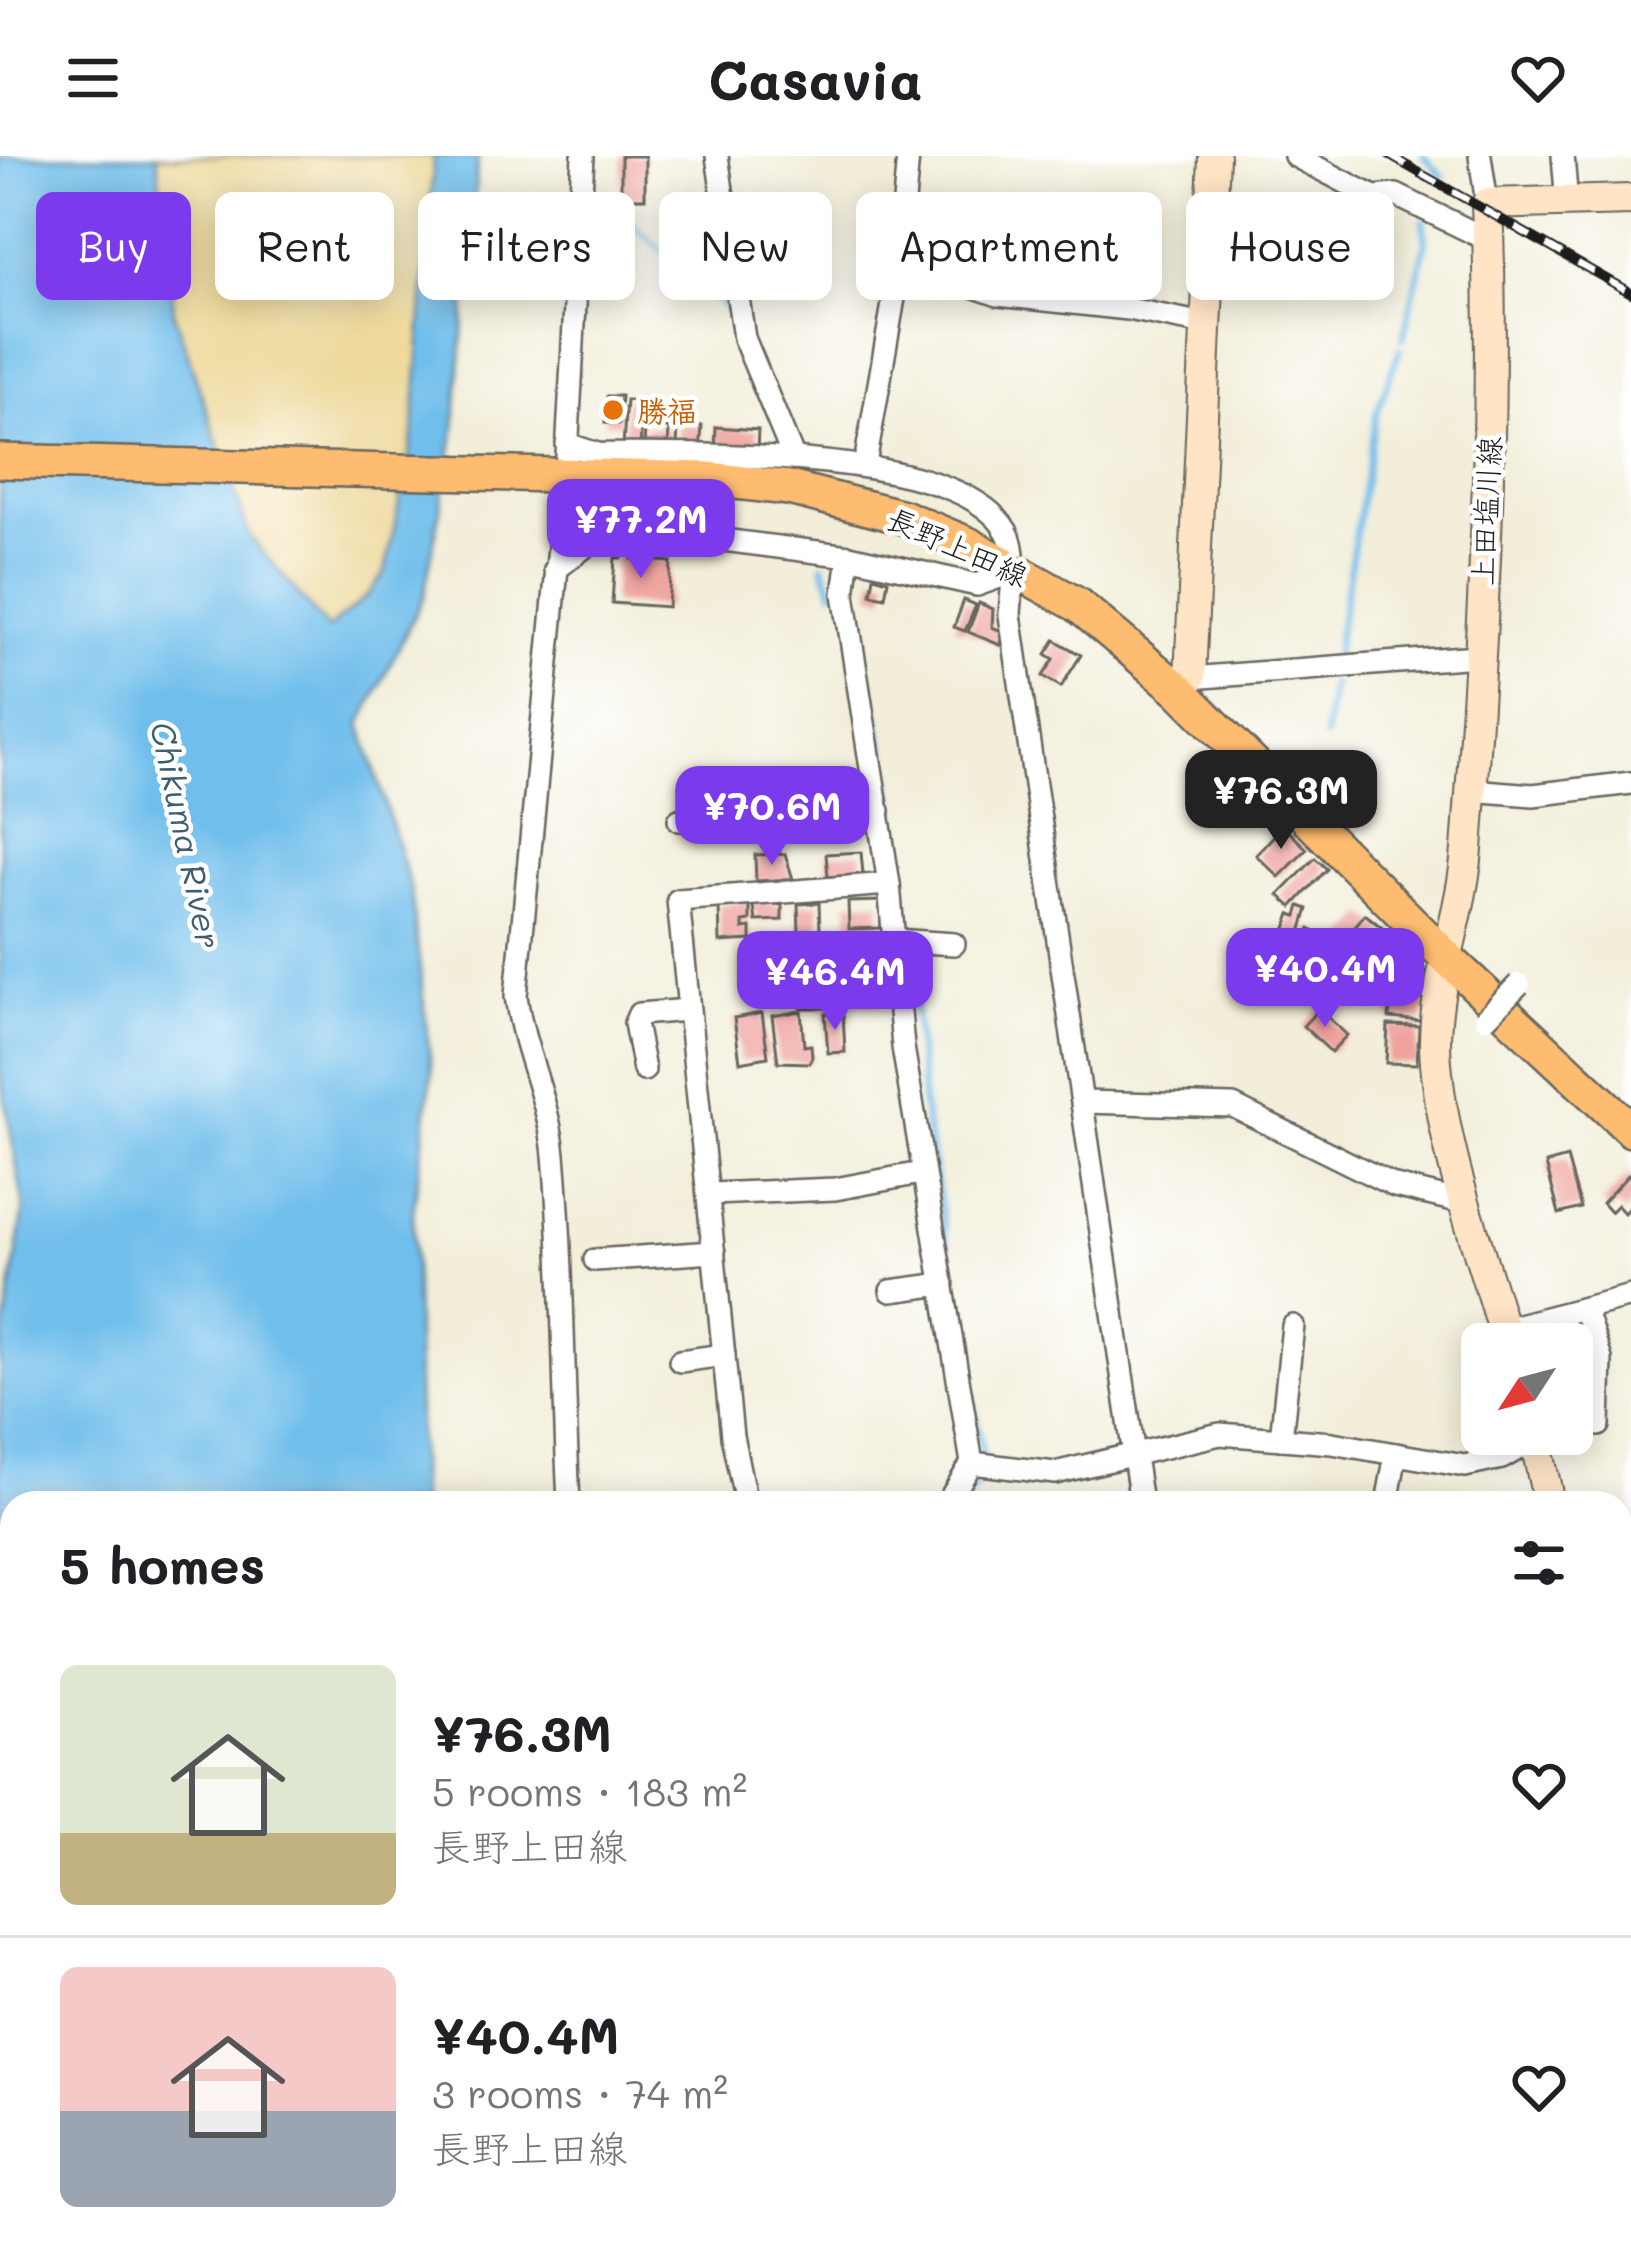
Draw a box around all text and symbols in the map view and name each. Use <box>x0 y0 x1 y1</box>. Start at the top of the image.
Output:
text: Casavia <box>708 43 923 114</box>
icon: menu <box>60 45 126 111</box>
icon: heart <box>1505 45 1571 111</box>
chip: Buy <box>36 192 191 300</box>
chip: Rent <box>215 192 394 300</box>
chip: Filters <box>418 192 635 300</box>
chip: New <box>659 192 832 300</box>
chip: Apartment <box>856 192 1162 300</box>
chip: House <box>1186 192 1394 300</box>
place label: 勝福 <box>637 390 697 430</box>
marker: 勝福 <box>600 397 626 423</box>
street label: 上田塩川線 <box>1461 435 1509 587</box>
pin: ¥77.2M <box>543 479 739 581</box>
text: ¥77.2M <box>574 492 708 543</box>
street label: 長野上田線 <box>881 497 1035 595</box>
water label: Chikuma River <box>142 718 232 952</box>
pin: ¥76.3M <box>1183 750 1379 852</box>
text: ¥76.3M <box>1212 763 1350 814</box>
pin: ¥70.6M <box>674 766 870 868</box>
text: ¥70.6M <box>702 779 842 830</box>
pin: ¥40.4M <box>1227 928 1423 1030</box>
pin: ¥46.4M <box>737 931 933 1033</box>
text: ¥40.4M <box>1253 941 1397 992</box>
text: ¥46.4M <box>764 944 906 995</box>
north arrow <box>1461 1323 1593 1455</box>
map controls <box>1461 1323 1593 1455</box>
text: 5 homes <box>60 1530 265 1597</box>
icon: filters <box>1506 1530 1572 1596</box>
text: ¥76.3M <box>432 1698 612 1765</box>
icon: home <box>156 1713 300 1857</box>
icon: heart <box>1506 1752 1572 1818</box>
text: 5 rooms · 183 m² <box>432 1765 747 1816</box>
text: 長野上田線 <box>432 1820 627 1871</box>
text: ¥40.4M <box>432 2000 620 2067</box>
icon: home <box>156 2015 300 2159</box>
icon: heart <box>1506 2054 1572 2120</box>
text: 3 rooms · 74 m² <box>432 2067 728 2118</box>
text: 長野上田線 <box>432 2122 627 2173</box>

